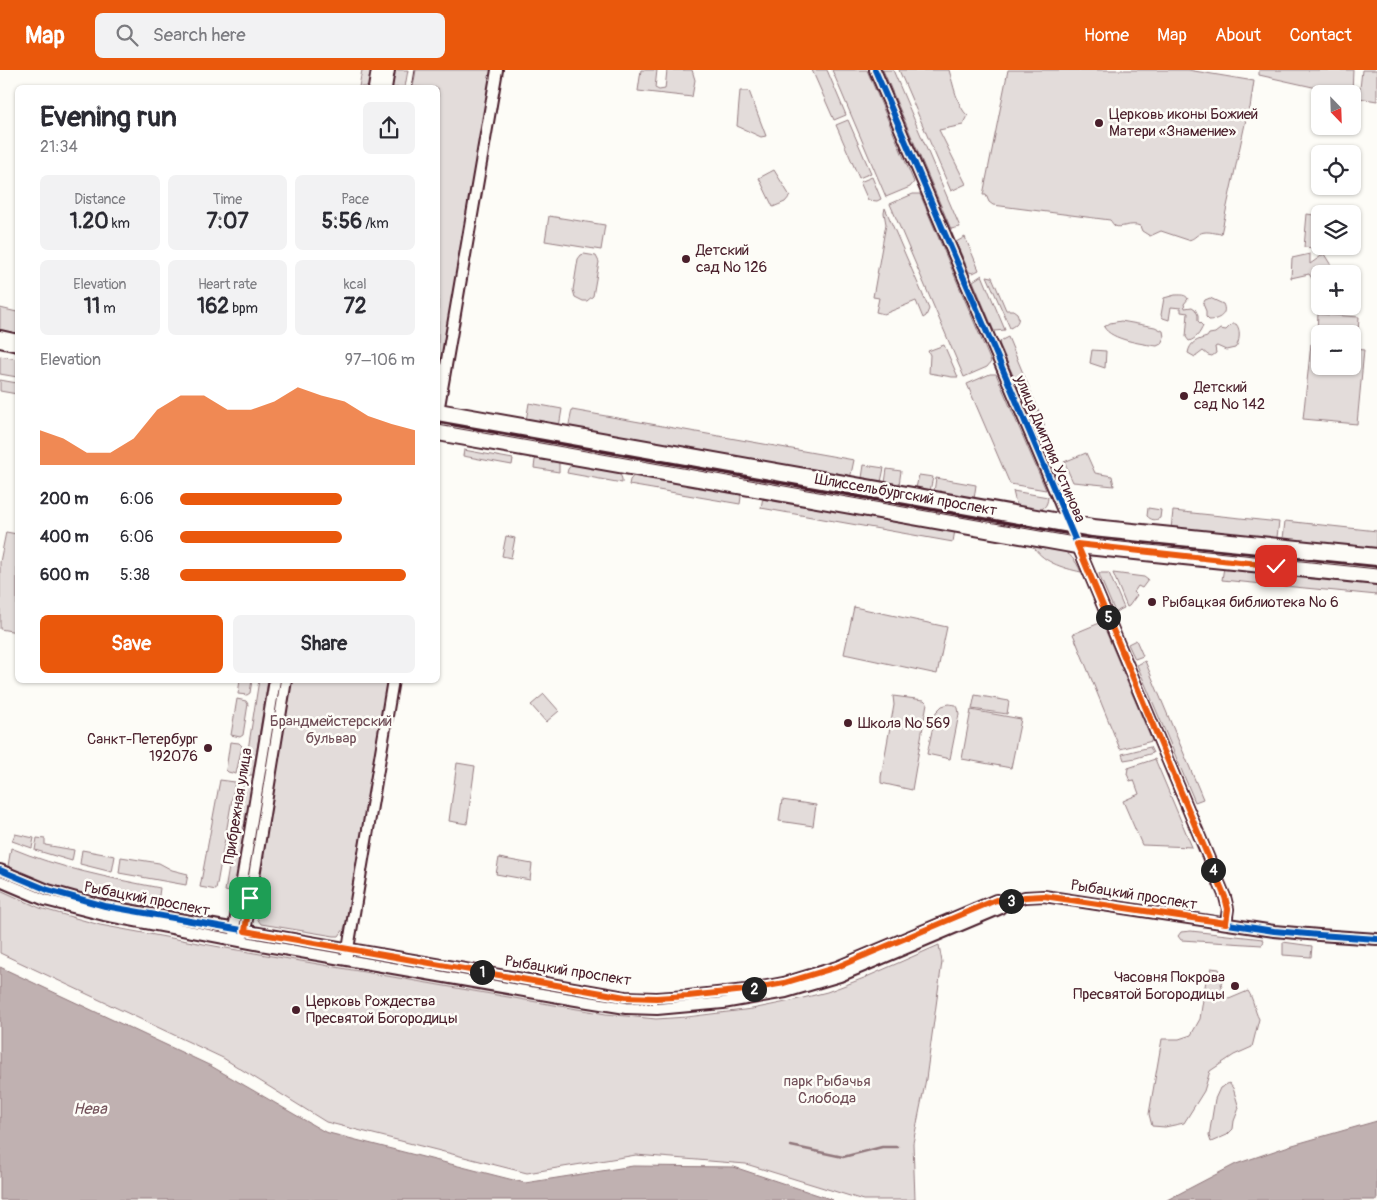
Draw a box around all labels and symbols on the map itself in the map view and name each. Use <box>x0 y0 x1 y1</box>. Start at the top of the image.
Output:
north arrow <box>1311 85 1361 135</box>
place label: Церковь иконы Божией Матери «Знамение» <box>1109 105 1258 141</box>
marker: Церковь иконы Божией Матери «Знамение» <box>1093 117 1105 129</box>
place label: Детский сад № 126 <box>695 241 767 277</box>
marker: Детский сад № 126 <box>680 253 692 265</box>
street label: улица Дмитрия Устинова <box>1010 372 1090 526</box>
place label: Детский сад № 142 <box>1193 378 1265 414</box>
marker: Детский сад № 142 <box>1178 390 1190 402</box>
street label: Шлиссельбургский проспект <box>813 470 999 520</box>
pin <box>1255 545 1297 587</box>
place label: Рыбацкая библиотека № 6 <box>1162 593 1339 612</box>
marker: Рыбацкая библиотека № 6 <box>1146 596 1158 608</box>
pin: 5 <box>1096 604 1120 630</box>
park label: Брандмейстерский бульвар <box>270 712 392 748</box>
place label: Школа № 569 <box>858 714 950 733</box>
marker: Школа № 569 <box>842 717 854 729</box>
place label: Санкт-Петербург 192076 <box>87 730 198 766</box>
marker: Санкт-Петербург 192076 <box>202 742 214 754</box>
street label: Прибрежная улица <box>219 746 257 866</box>
pin: 4 <box>1200 858 1226 882</box>
street label: Рыбацкий проспект <box>1069 876 1199 914</box>
street label: Рыбацкий проспект <box>83 877 212 921</box>
pin <box>229 877 271 919</box>
pin: 3 <box>998 888 1024 914</box>
street label: Рыбацкий проспект <box>503 952 633 990</box>
pin: 1 <box>470 960 494 984</box>
place label: Часовня Покрова Пресвятой Богородицы <box>1073 968 1225 1004</box>
pin: 2 <box>742 976 766 1002</box>
marker: Часовня Покрова Пресвятой Богородицы <box>1229 980 1241 992</box>
place label: Церковь Рождества Пресвятой Богородицы <box>306 992 458 1028</box>
marker: Церковь Рождества Пресвятой Богородицы <box>290 1004 302 1016</box>
park label: парк Рыбачья Слобода <box>784 1072 870 1108</box>
water label: Нева <box>73 1099 108 1119</box>

